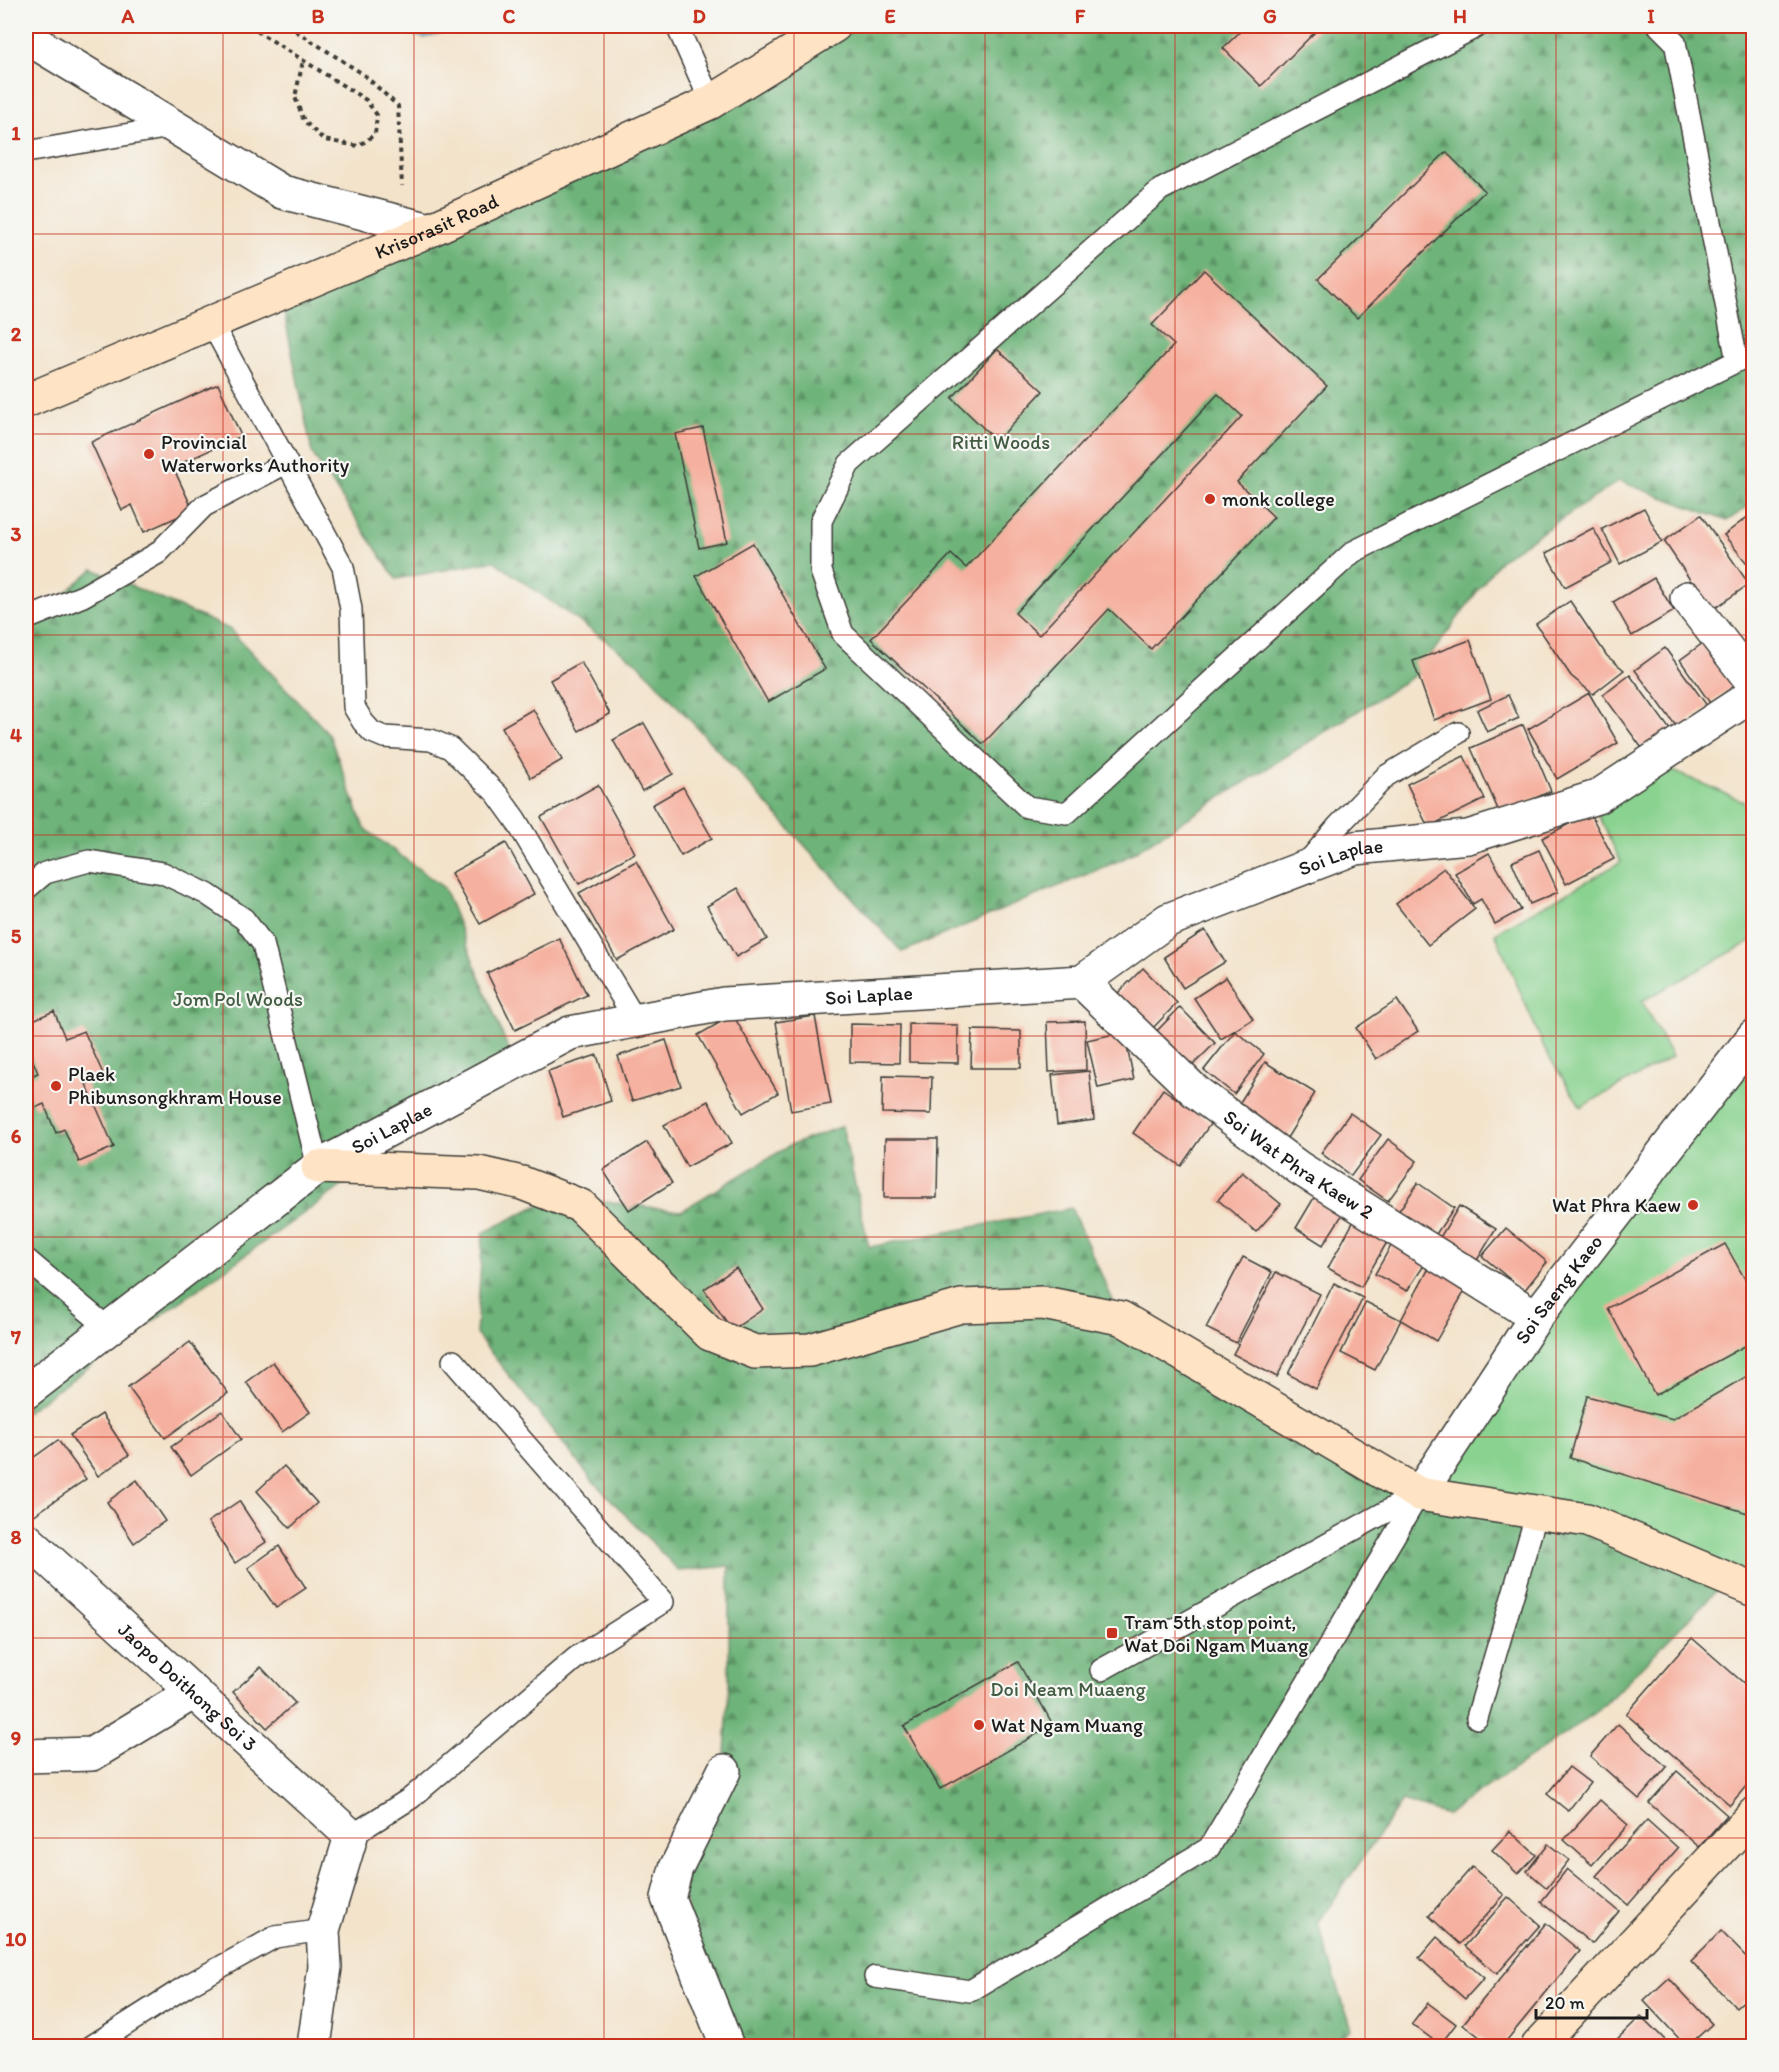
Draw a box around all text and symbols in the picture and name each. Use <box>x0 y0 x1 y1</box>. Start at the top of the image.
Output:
text: A <box>121 4 135 28</box>
text: B <box>312 4 325 28</box>
text: C <box>503 4 516 28</box>
text: D <box>692 4 706 28</box>
text: E <box>884 4 896 28</box>
text: F <box>1075 4 1086 28</box>
text: G <box>1263 4 1277 28</box>
text: H <box>1453 4 1467 28</box>
text: I <box>1647 4 1655 28</box>
text: 1 <box>11 121 21 145</box>
street label: Krisorasit Road <box>371 189 502 264</box>
text: 2 <box>11 322 22 346</box>
place label: Provincial Waterworks Authority <box>161 430 350 477</box>
park label: Ritti Woods <box>952 430 1050 454</box>
marker: Provincial Waterworks Authority <box>142 447 156 461</box>
place label: monk college <box>1222 487 1335 511</box>
marker: monk college <box>1203 492 1217 506</box>
text: 3 <box>11 522 22 546</box>
text: 4 <box>10 723 22 747</box>
street label: Soi Laplae <box>1295 833 1384 881</box>
text: 5 <box>11 924 22 948</box>
street label: Soi Laplae <box>824 980 914 1010</box>
park label: Jom Pol Woods <box>173 987 303 1011</box>
place label: Plaek Phibunsongkhram House <box>68 1062 282 1109</box>
marker: Plaek Phibunsongkhram House <box>49 1079 63 1093</box>
street label: Soi Laplae <box>347 1097 436 1159</box>
street label: Soi Wat Phra Kaew 2 <box>1219 1105 1378 1224</box>
text: 6 <box>11 1124 22 1148</box>
place label: Wat Phra Kaew <box>1552 1193 1681 1217</box>
marker: Wat Phra Kaew <box>1686 1198 1700 1212</box>
street label: Soi Saeng Kaeo <box>1510 1230 1608 1348</box>
text: 7 <box>10 1325 21 1349</box>
text: 8 <box>11 1525 22 1549</box>
place label: Tram 5th stop point, Wat Doi Ngam Muang <box>1124 1610 1309 1657</box>
street label: Jaopo Doithong Soi 3 <box>113 1617 262 1756</box>
marker: Tram 5th stop point, Wat Doi Ngam Muang <box>1105 1626 1119 1640</box>
park label: Doi Neam Muaeng <box>990 1677 1146 1701</box>
place label: Wat Ngam Muang <box>991 1713 1144 1737</box>
marker: Wat Ngam Muang <box>972 1718 986 1732</box>
text: 9 <box>11 1726 21 1750</box>
text: 10 <box>5 1927 27 1951</box>
scale bar <box>1536 1982 1647 2020</box>
text: 20 m <box>1545 1992 1585 2014</box>

